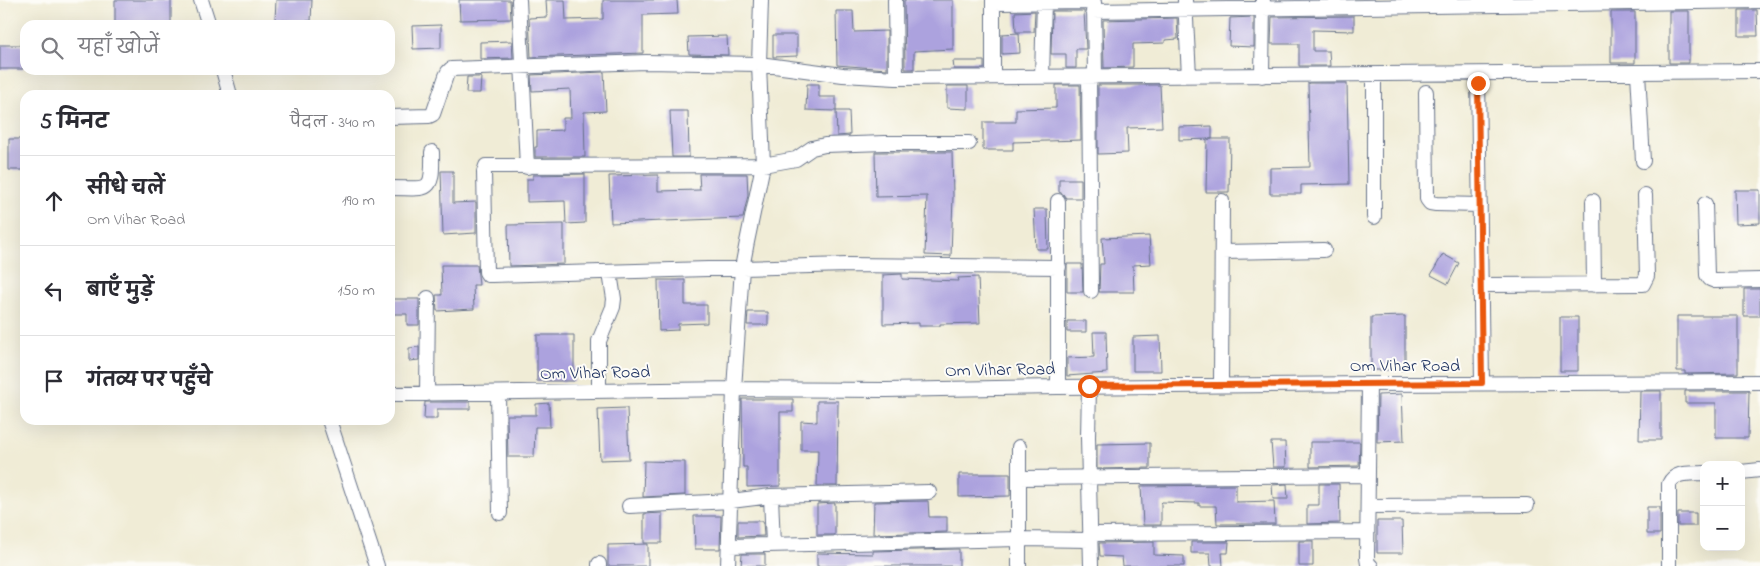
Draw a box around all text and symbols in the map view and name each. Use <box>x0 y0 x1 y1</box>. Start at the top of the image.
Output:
search box <box>20 20 395 75</box>
icon: search <box>38 34 66 62</box>
text: यहाँ खोजें <box>78 35 160 62</box>
route end <box>1467 72 1490 95</box>
text: 5 मिनट <box>40 108 108 138</box>
text: पैदल · 340 m <box>290 111 375 135</box>
text: सीधे चलें <box>87 176 165 203</box>
icon: ahead <box>40 187 68 215</box>
text: 190 m <box>342 189 375 213</box>
text: Om Vihar Road <box>87 208 185 232</box>
icon: left <box>40 277 68 305</box>
text: बाएँ मुड़ें <box>87 278 154 305</box>
text: 150 m <box>337 279 375 303</box>
street label: Om Vihar Road <box>1350 354 1460 380</box>
street label: Om Vihar Road <box>945 357 1055 385</box>
street label: Om Vihar Road <box>540 360 650 388</box>
icon: arrive <box>40 367 68 395</box>
text: गंतव्य पर पहुँचे <box>87 368 212 395</box>
route start <box>1078 375 1101 398</box>
map controls <box>1700 461 1745 551</box>
button: + <box>1700 461 1745 506</box>
button: − <box>1700 506 1745 551</box>

